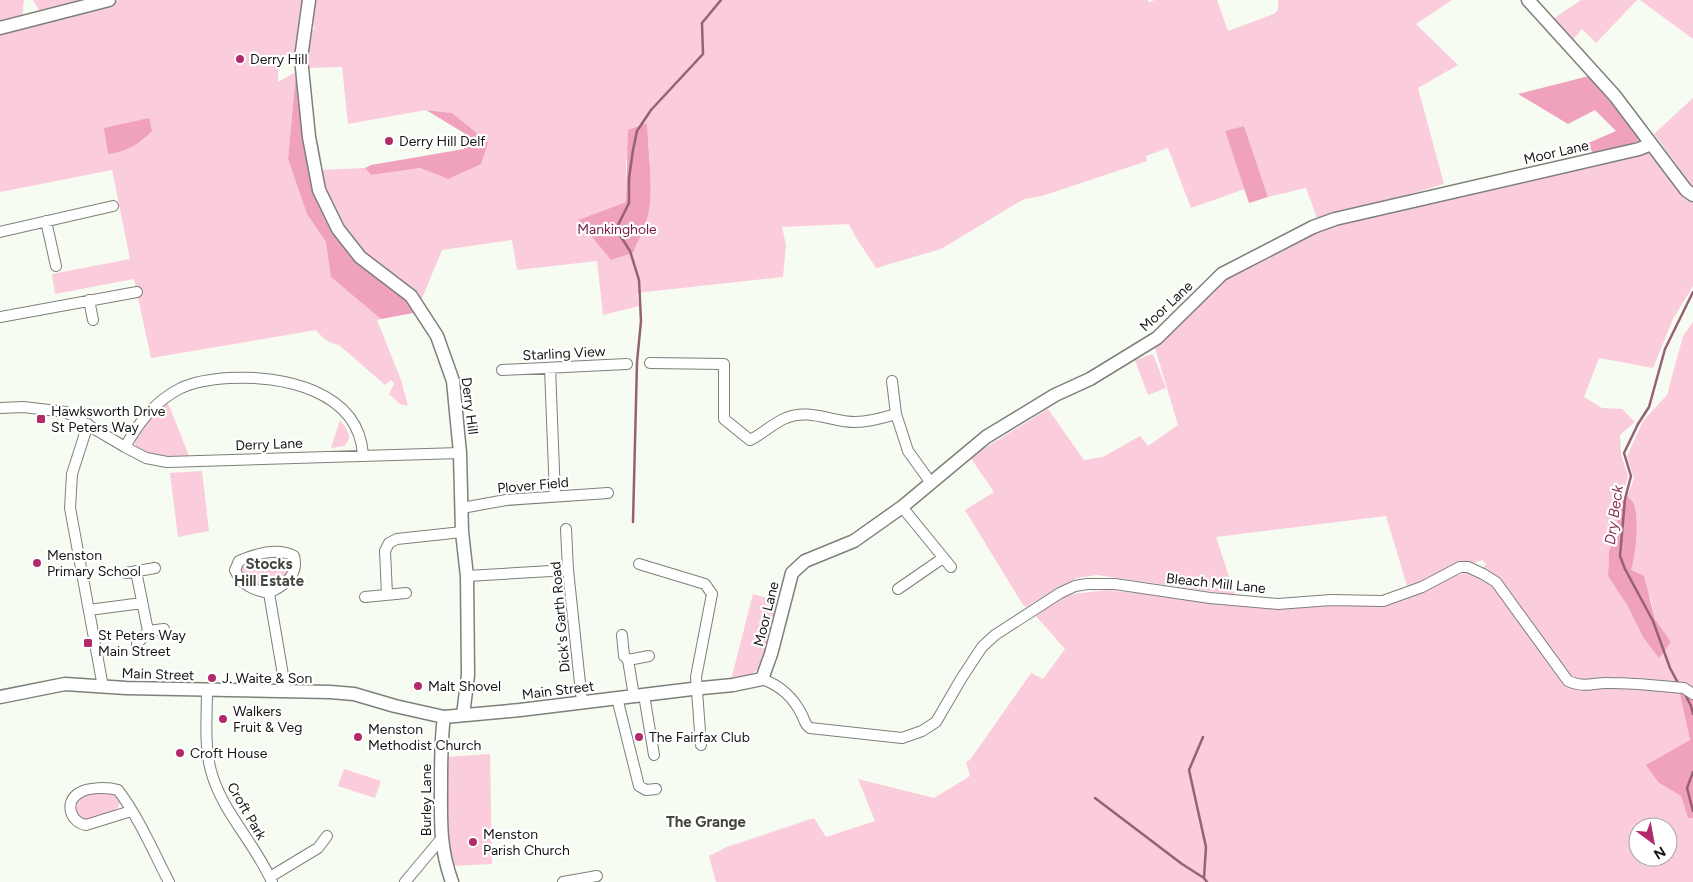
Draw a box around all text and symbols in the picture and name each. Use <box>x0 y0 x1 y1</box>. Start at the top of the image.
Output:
place label: Derry Hill <box>250 51 307 68</box>
marker: Derry Hill <box>234 53 246 65</box>
place label: Derry Hill Delf <box>399 133 486 150</box>
marker: Derry Hill Delf <box>383 135 395 147</box>
street label: Moor Lane <box>1522 137 1591 168</box>
park label: Mankinghole <box>577 221 657 238</box>
street label: Moor Lane <box>1136 277 1197 335</box>
street label: Starling View <box>522 343 606 364</box>
street label: Derry Hill <box>458 376 481 436</box>
place label: Hawksworth Drive St Peters Way <box>51 403 166 436</box>
marker: Hawksworth Drive St Peters Way <box>35 413 47 425</box>
street label: Derry Lane <box>235 435 303 454</box>
street label: Plover Field <box>497 474 570 497</box>
water label: Dry Beck <box>1601 483 1627 546</box>
place label: Menston Primary School <box>47 547 141 580</box>
district label: Stocks Hill Estate <box>234 555 305 590</box>
marker: Menston Primary School <box>31 557 43 569</box>
street label: Dick's Garth Road <box>547 561 574 673</box>
street label: Bleach Mill Lane <box>1165 570 1267 597</box>
street label: Moor Lane <box>750 580 783 648</box>
place label: St Peters Way Main Street <box>98 627 186 660</box>
marker: St Peters Way Main Street <box>82 637 94 649</box>
street label: Main Street <box>121 665 195 684</box>
place label: J. Waite & Son <box>222 670 312 687</box>
marker: J. Waite & Son <box>206 672 218 684</box>
place label: Malt Shovel <box>428 678 501 695</box>
street label: Main Street <box>521 678 595 703</box>
marker: Malt Shovel <box>412 680 424 692</box>
place label: Walkers Fruit & Veg <box>233 703 302 736</box>
marker: Walkers Fruit & Veg <box>217 713 229 725</box>
place label: Menston Methodist Church <box>368 721 481 754</box>
place label: The Fairfax Club <box>649 729 750 746</box>
marker: Menston Methodist Church <box>352 731 364 743</box>
marker: The Fairfax Club <box>633 731 645 743</box>
place label: Croft House <box>190 745 268 762</box>
marker: Croft House <box>174 747 186 759</box>
street label: Burley Lane <box>418 763 435 836</box>
street label: Croft Park <box>223 780 270 843</box>
district label: The Grange <box>666 813 747 831</box>
north arrow <box>1628 817 1678 867</box>
place label: Menston Parish Church <box>483 826 570 859</box>
marker: Menston Parish Church <box>467 836 479 848</box>
text: N <box>1651 843 1669 863</box>

